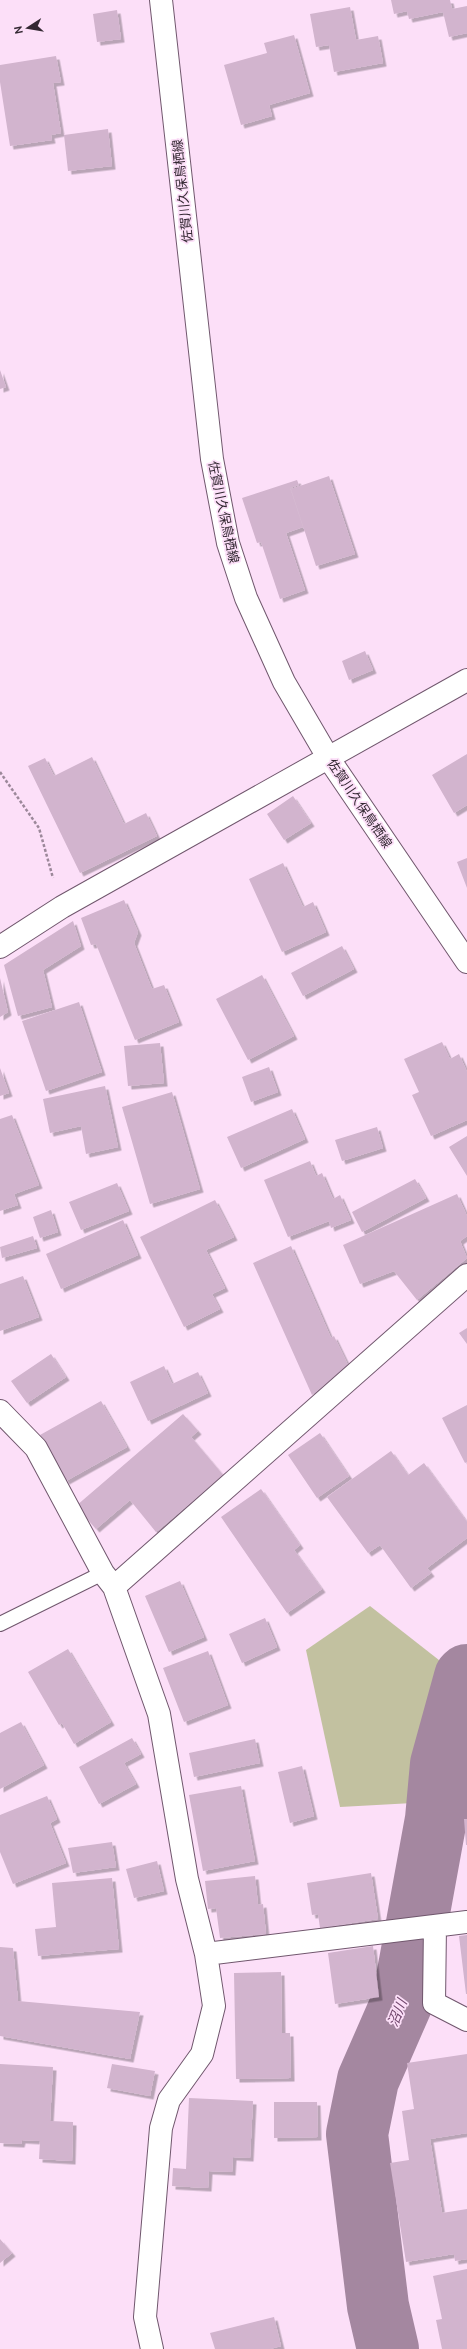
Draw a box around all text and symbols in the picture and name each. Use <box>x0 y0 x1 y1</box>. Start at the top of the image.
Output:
north arrow <box>8 8 48 48</box>
text: N <box>11 25 26 35</box>
street label: 佐賀川久保鳥栖線 <box>169 138 195 244</box>
street label: 佐賀川久保鳥栖線 <box>205 459 243 565</box>
street label: 佐賀川久保鳥栖線 <box>324 755 396 851</box>
water label: 沼川 <box>383 1995 411 2029</box>

